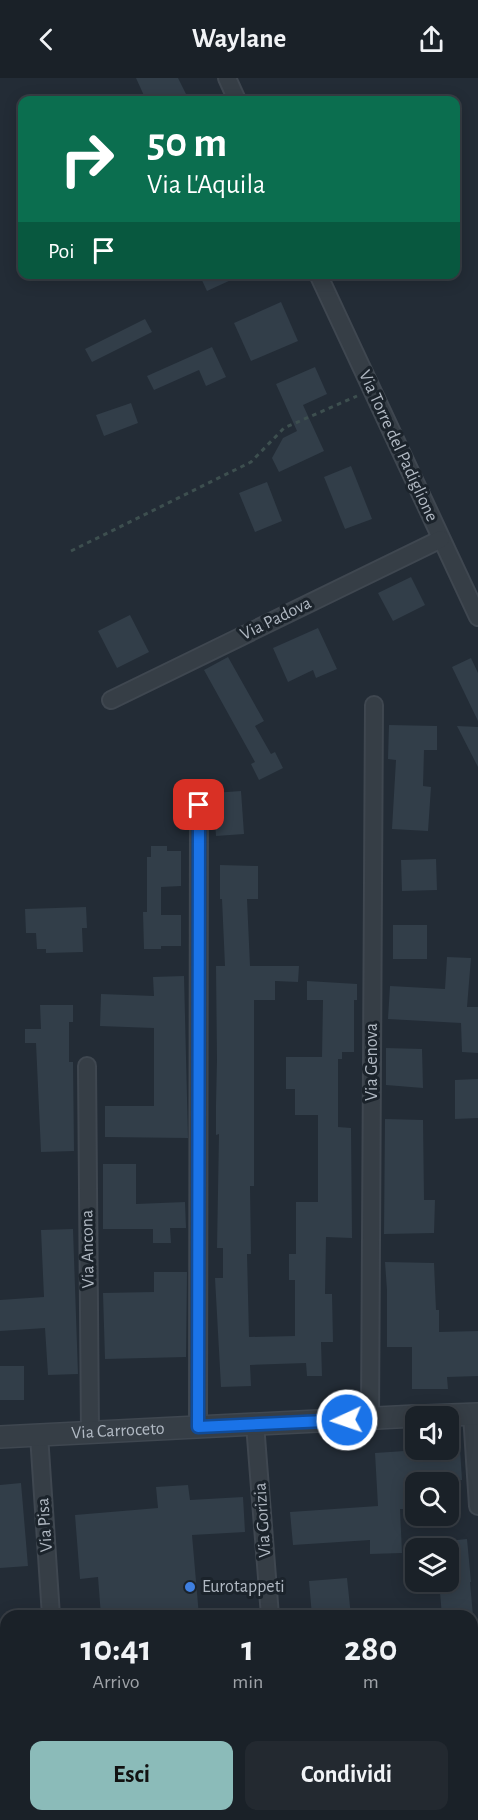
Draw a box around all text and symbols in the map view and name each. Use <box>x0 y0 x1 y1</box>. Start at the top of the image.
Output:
icon: back <box>30 23 63 56</box>
icon: share <box>415 23 448 56</box>
text: Waylane <box>192 25 286 52</box>
icon: right <box>48 120 126 198</box>
text: 50 m <box>147 122 227 164</box>
text: Via L'Aquila <box>147 171 266 198</box>
icon: arrive <box>87 234 120 267</box>
text: Poi <box>48 240 75 262</box>
street label: Via Torre del Padiglione <box>355 368 441 524</box>
street label: Via Padova <box>238 594 314 644</box>
pin <box>173 779 224 830</box>
icon: arrive <box>182 788 215 821</box>
street label: Via Genova <box>363 1023 381 1101</box>
street label: Via Ancona <box>78 1210 98 1288</box>
position arrow <box>315 1388 379 1452</box>
map controls <box>405 1406 459 1592</box>
button: sound <box>405 1406 459 1460</box>
street label: Via Carroceto <box>71 1420 165 1442</box>
button: search <box>405 1472 459 1526</box>
street label: Via Gorizia <box>251 1482 275 1558</box>
street label: Via Pisa <box>34 1497 56 1553</box>
button: layers <box>405 1538 459 1592</box>
place label: Eurotappeti <box>202 1578 285 1596</box>
marker: Eurotappeti <box>183 1580 197 1594</box>
text: 10:41 <box>81 1631 152 1667</box>
text: 1 <box>241 1631 254 1667</box>
text: 280 <box>344 1631 397 1667</box>
text: Arrivo <box>93 1672 140 1692</box>
text: min <box>232 1672 263 1692</box>
text: m <box>363 1672 379 1692</box>
button: Esci <box>30 1741 233 1810</box>
button: Condividi <box>245 1741 448 1810</box>

